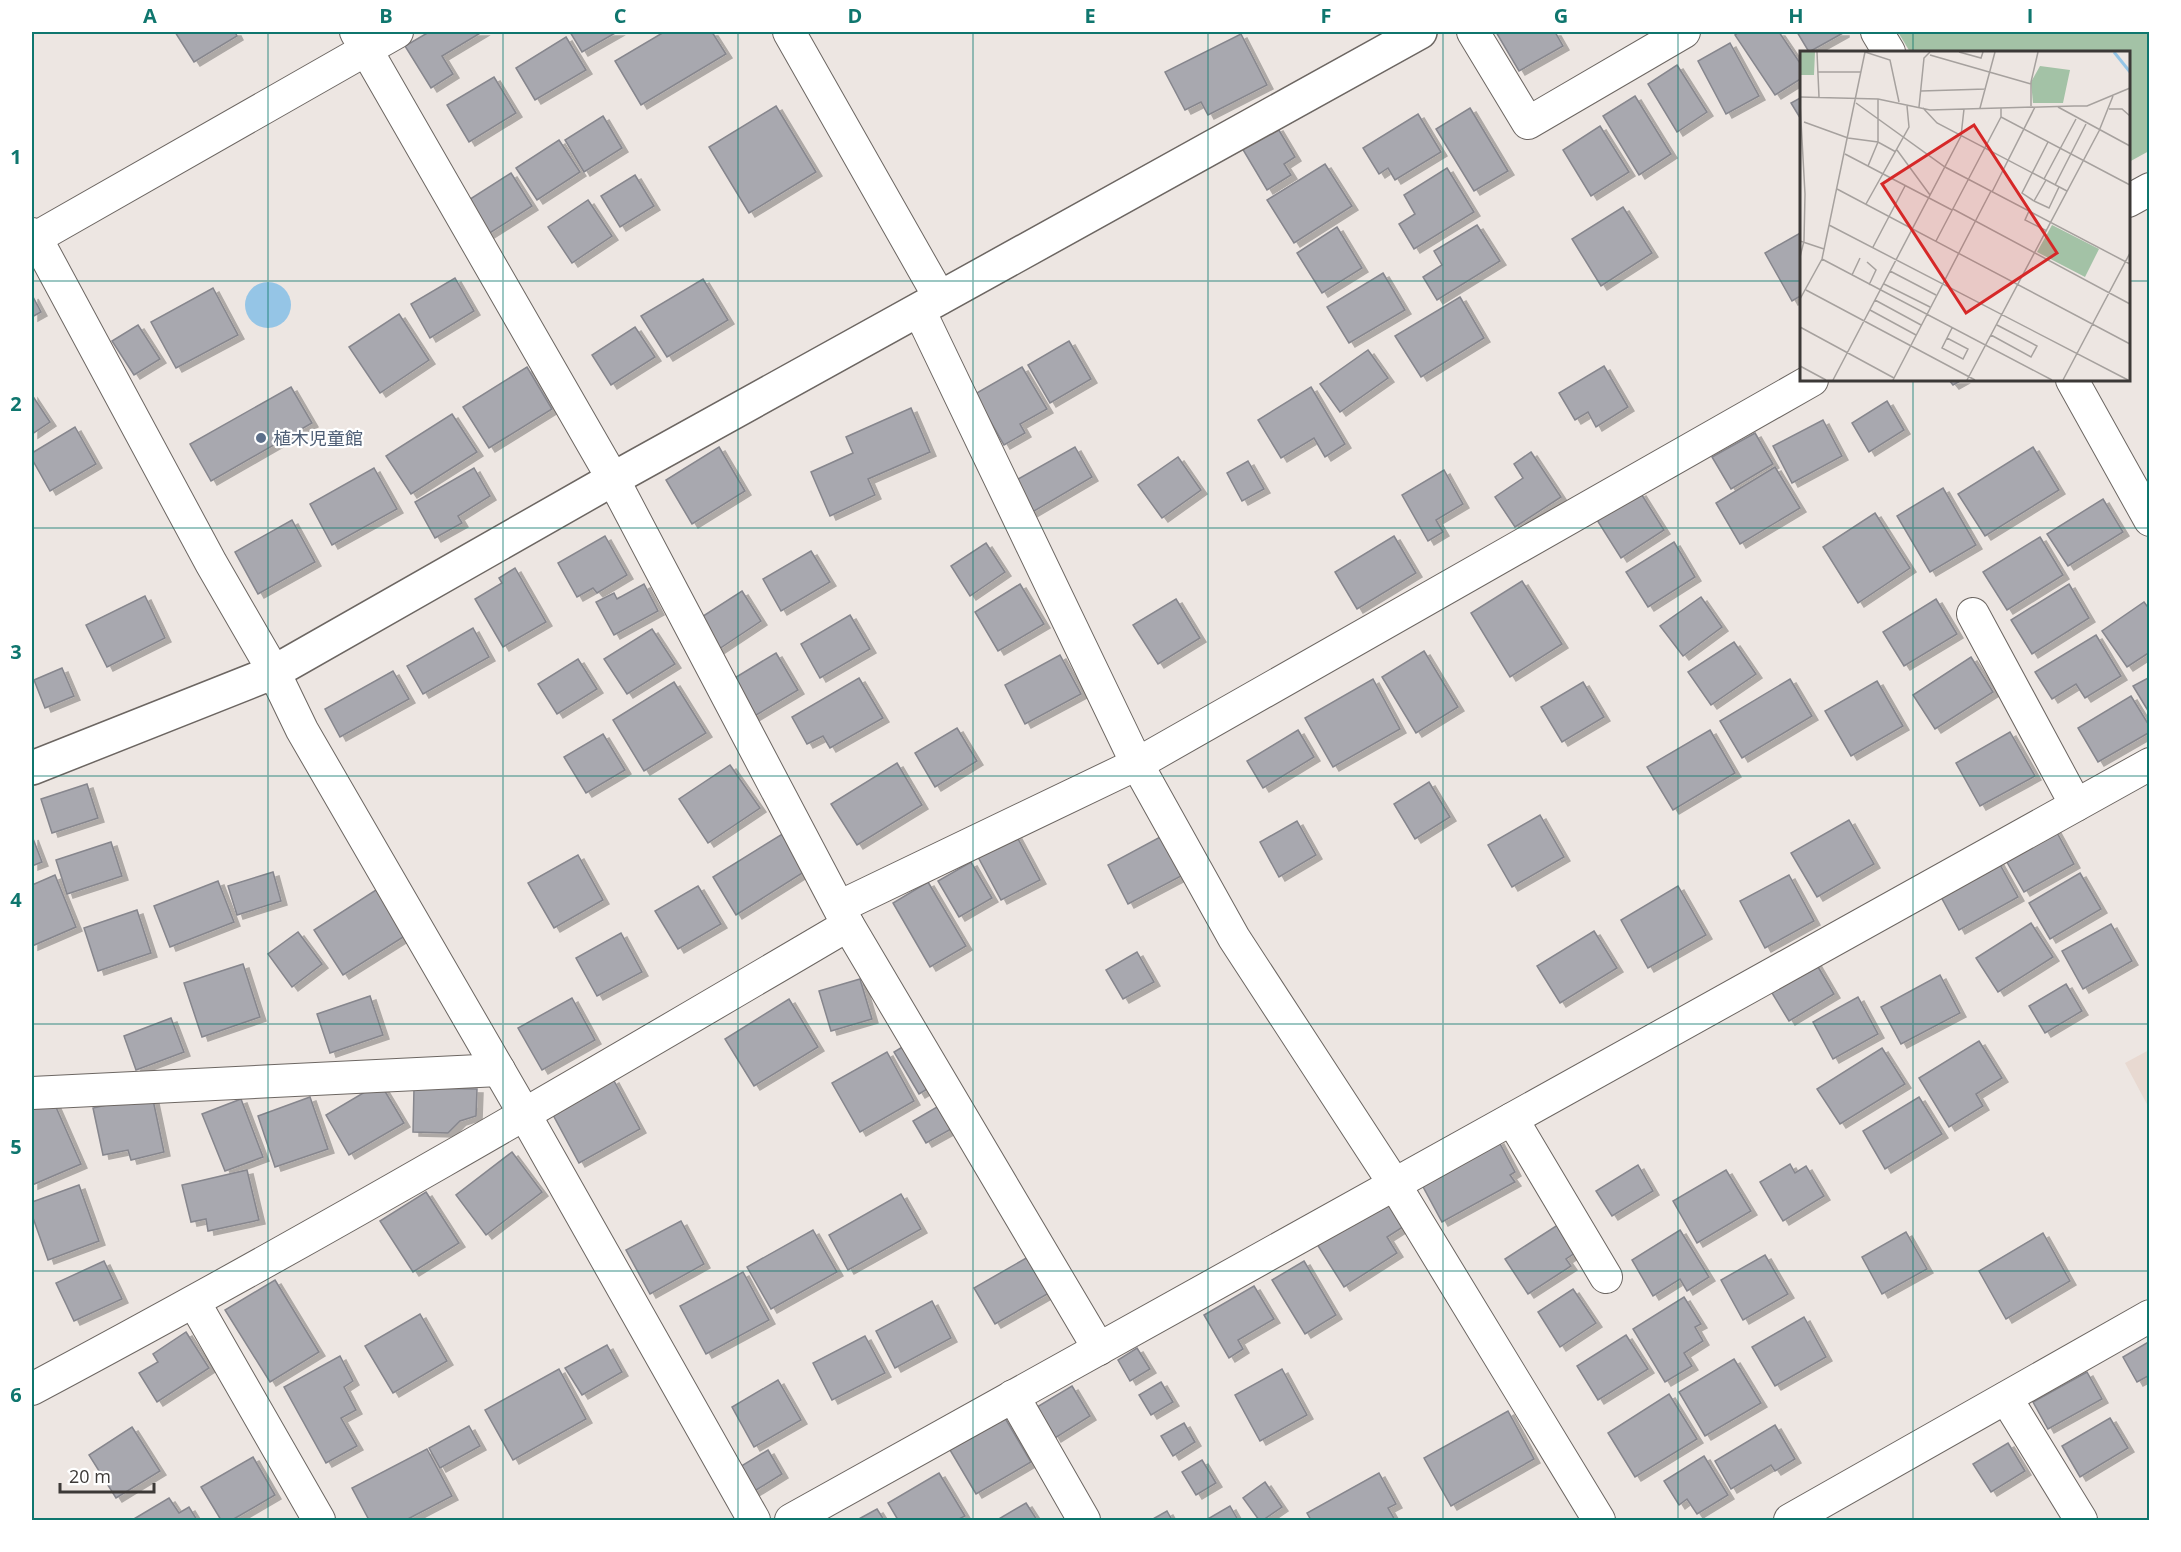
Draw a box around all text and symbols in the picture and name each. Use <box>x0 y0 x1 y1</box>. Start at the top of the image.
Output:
text: A <box>143 2 157 29</box>
text: B <box>379 2 393 29</box>
text: C <box>614 2 627 29</box>
text: D <box>848 2 862 29</box>
text: E <box>1084 2 1096 29</box>
text: F <box>1321 2 1331 29</box>
text: G <box>1554 2 1568 29</box>
text: H <box>1788 2 1804 29</box>
text: I <box>2027 2 2033 29</box>
inset map <box>1800 51 2130 381</box>
text: 1 <box>10 143 22 170</box>
text: 2 <box>10 390 22 417</box>
place label: 植木児童館 <box>273 426 363 450</box>
marker: 植木児童館 <box>254 431 268 445</box>
text: 3 <box>10 638 22 665</box>
text: 4 <box>10 886 22 913</box>
text: 5 <box>10 1133 22 1160</box>
text: 6 <box>10 1381 22 1408</box>
scale bar <box>60 1456 154 1494</box>
text: 20 m <box>69 1464 111 1488</box>

